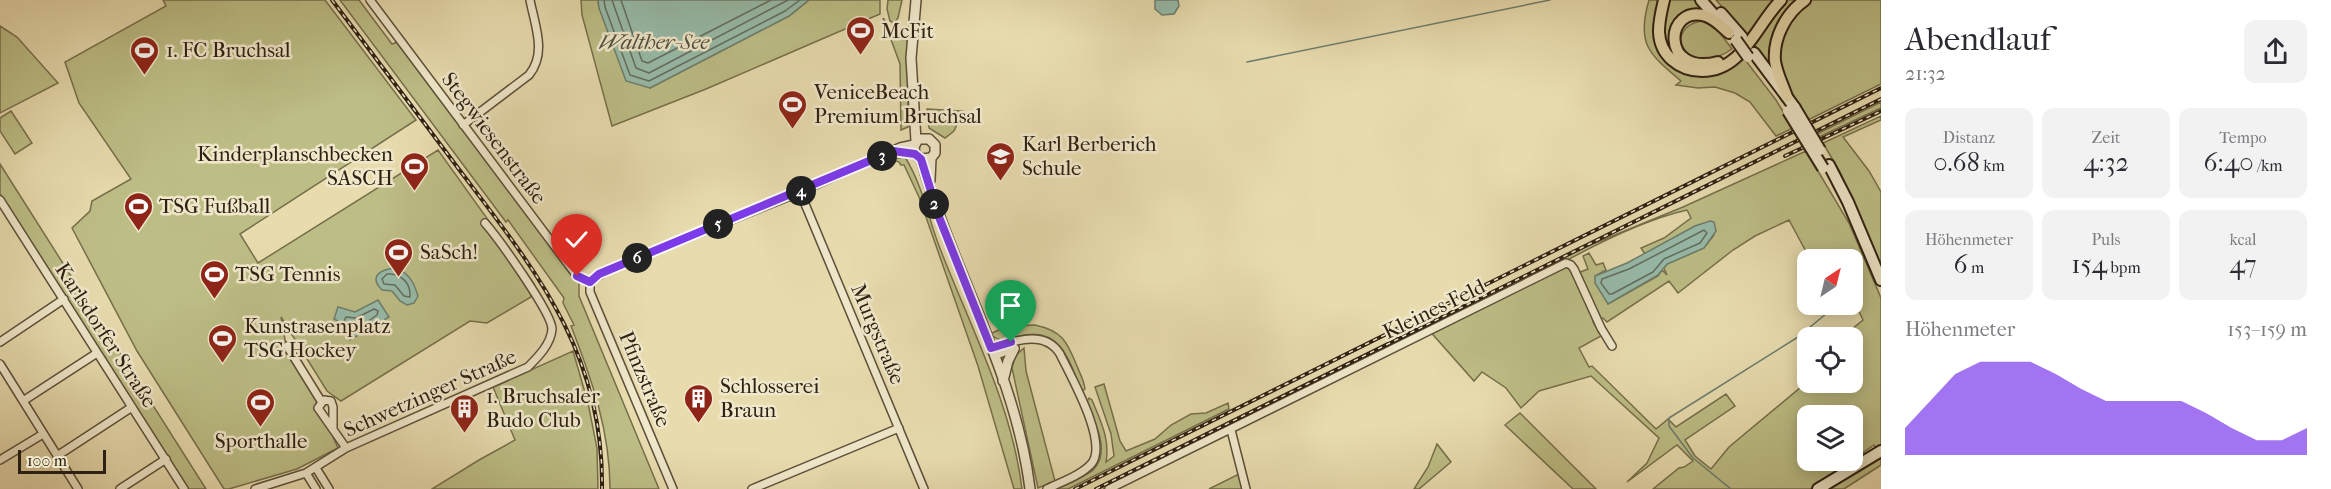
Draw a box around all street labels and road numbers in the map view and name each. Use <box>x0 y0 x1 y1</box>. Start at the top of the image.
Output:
street label: Stegwiesenstraße <box>437 67 551 209</box>
street label: Karlsdorfer Straße <box>50 258 162 412</box>
street label: Kleines Feld <box>1379 274 1490 344</box>
street label: Murgstraße <box>846 280 910 388</box>
street label: Pfinzstraße <box>614 328 676 430</box>
street label: Schwetzinger Straße <box>340 344 520 442</box>

